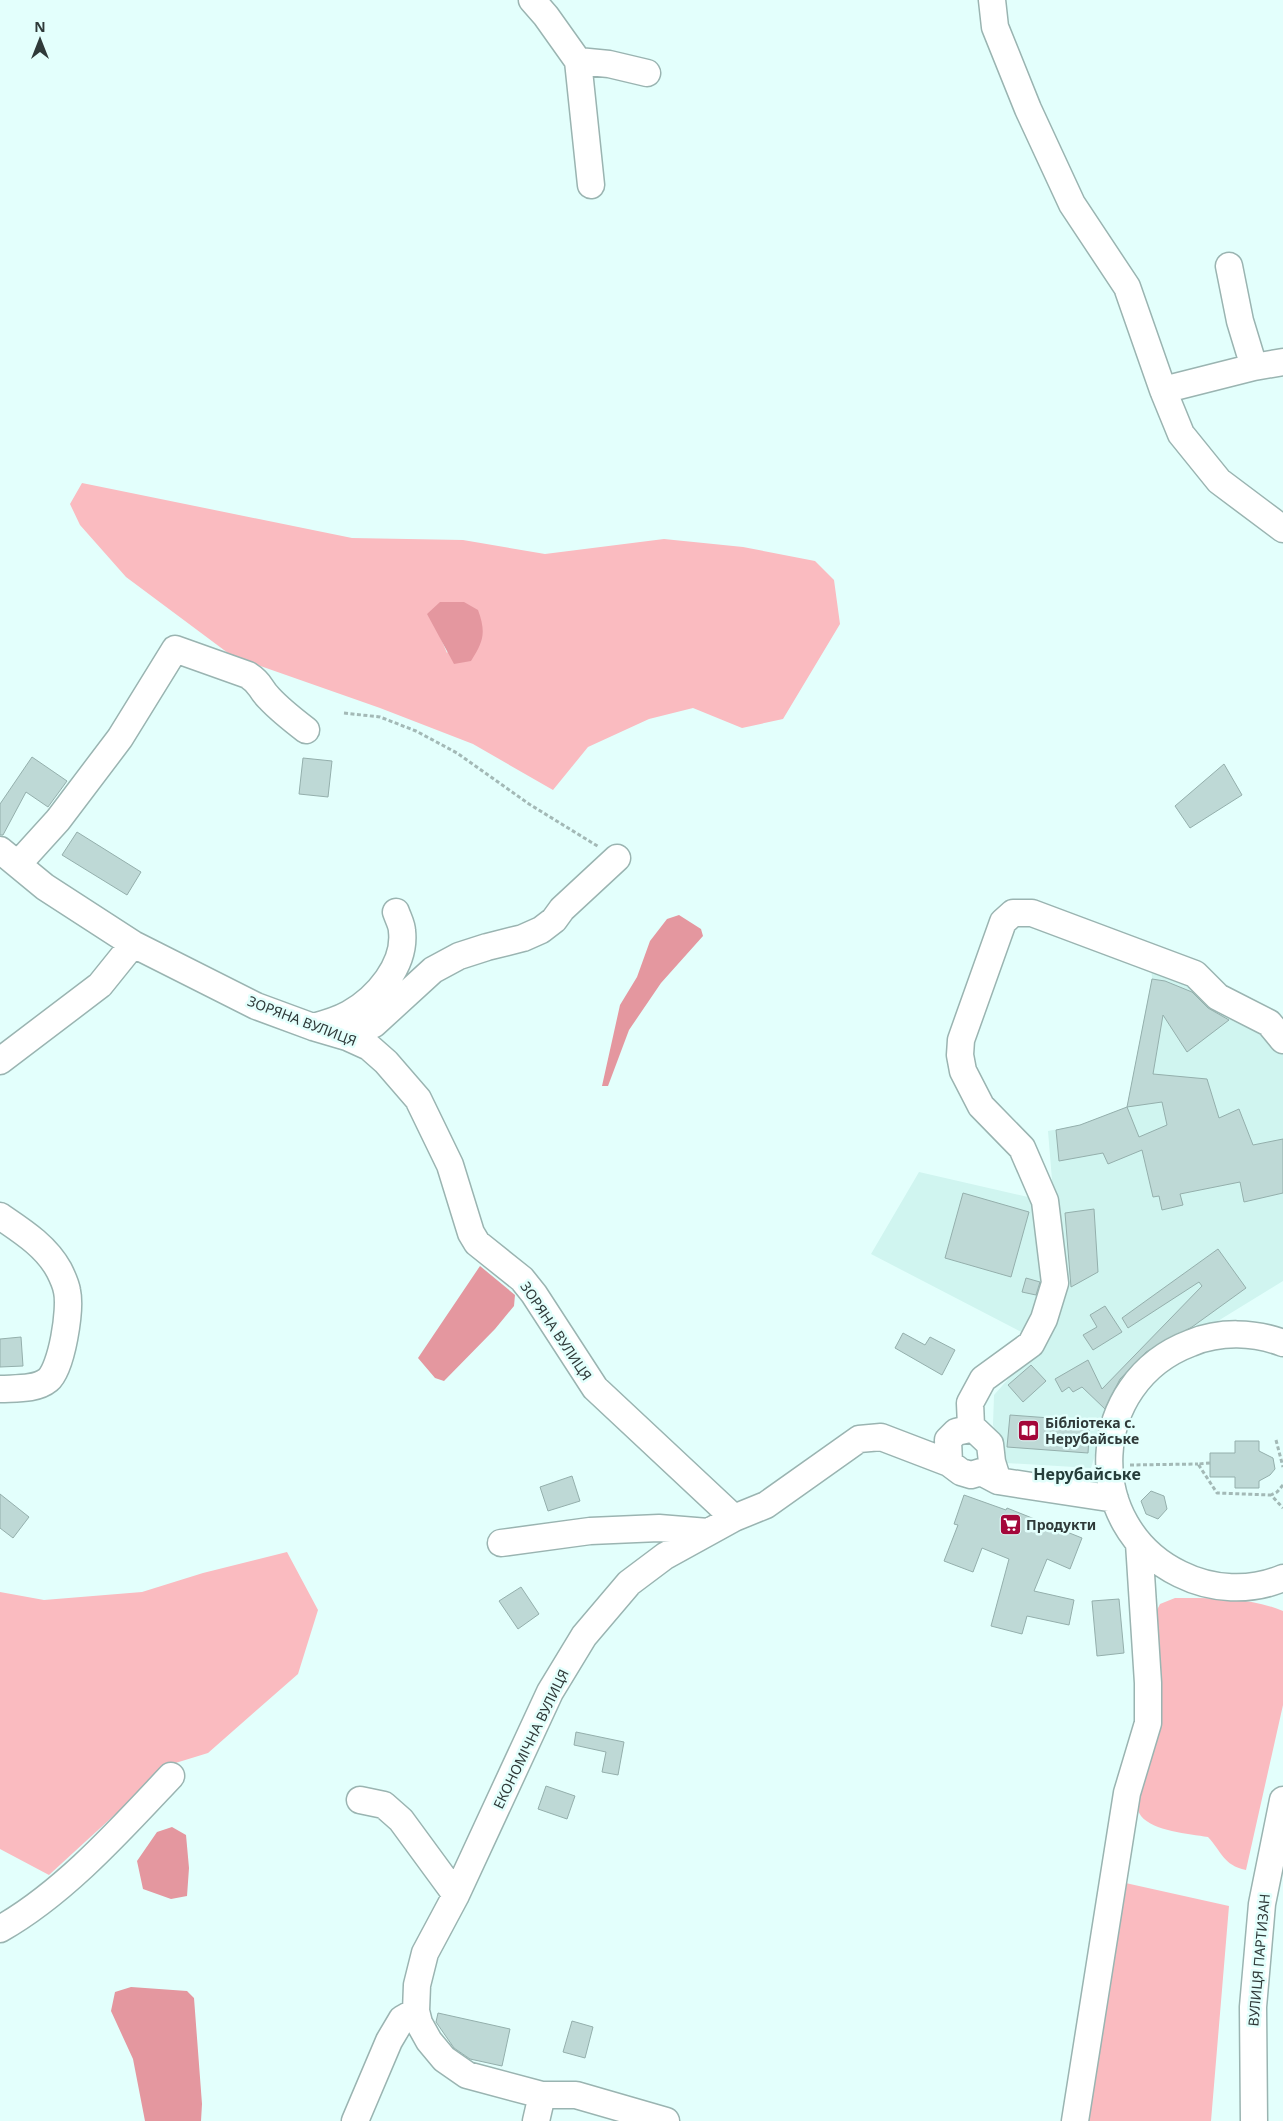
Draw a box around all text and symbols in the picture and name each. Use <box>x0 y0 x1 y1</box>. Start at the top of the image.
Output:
north arrow <box>15 15 65 65</box>
text: N <box>34 17 46 36</box>
street label: ЗОРЯНА ВУЛИЦЯ <box>245 991 359 1050</box>
street label: ЗОРЯНА ВУЛИЦЯ <box>516 1278 597 1384</box>
place label: Бібліотека с. Нерубайське <box>1045 1413 1139 1448</box>
library icon: Бібліотека с. Нерубайське <box>1017 1419 1041 1443</box>
district label: Нерубайське <box>1033 1463 1141 1485</box>
supermarket icon: Продукти <box>998 1513 1022 1537</box>
place label: Продукти <box>1026 1515 1096 1534</box>
street label: ЕКОНОМІЧНА ВУЛИЦЯ <box>488 1666 573 1812</box>
street label: ВУЛИЦЯ ПАРТИЗАН <box>1243 1893 1274 2027</box>

